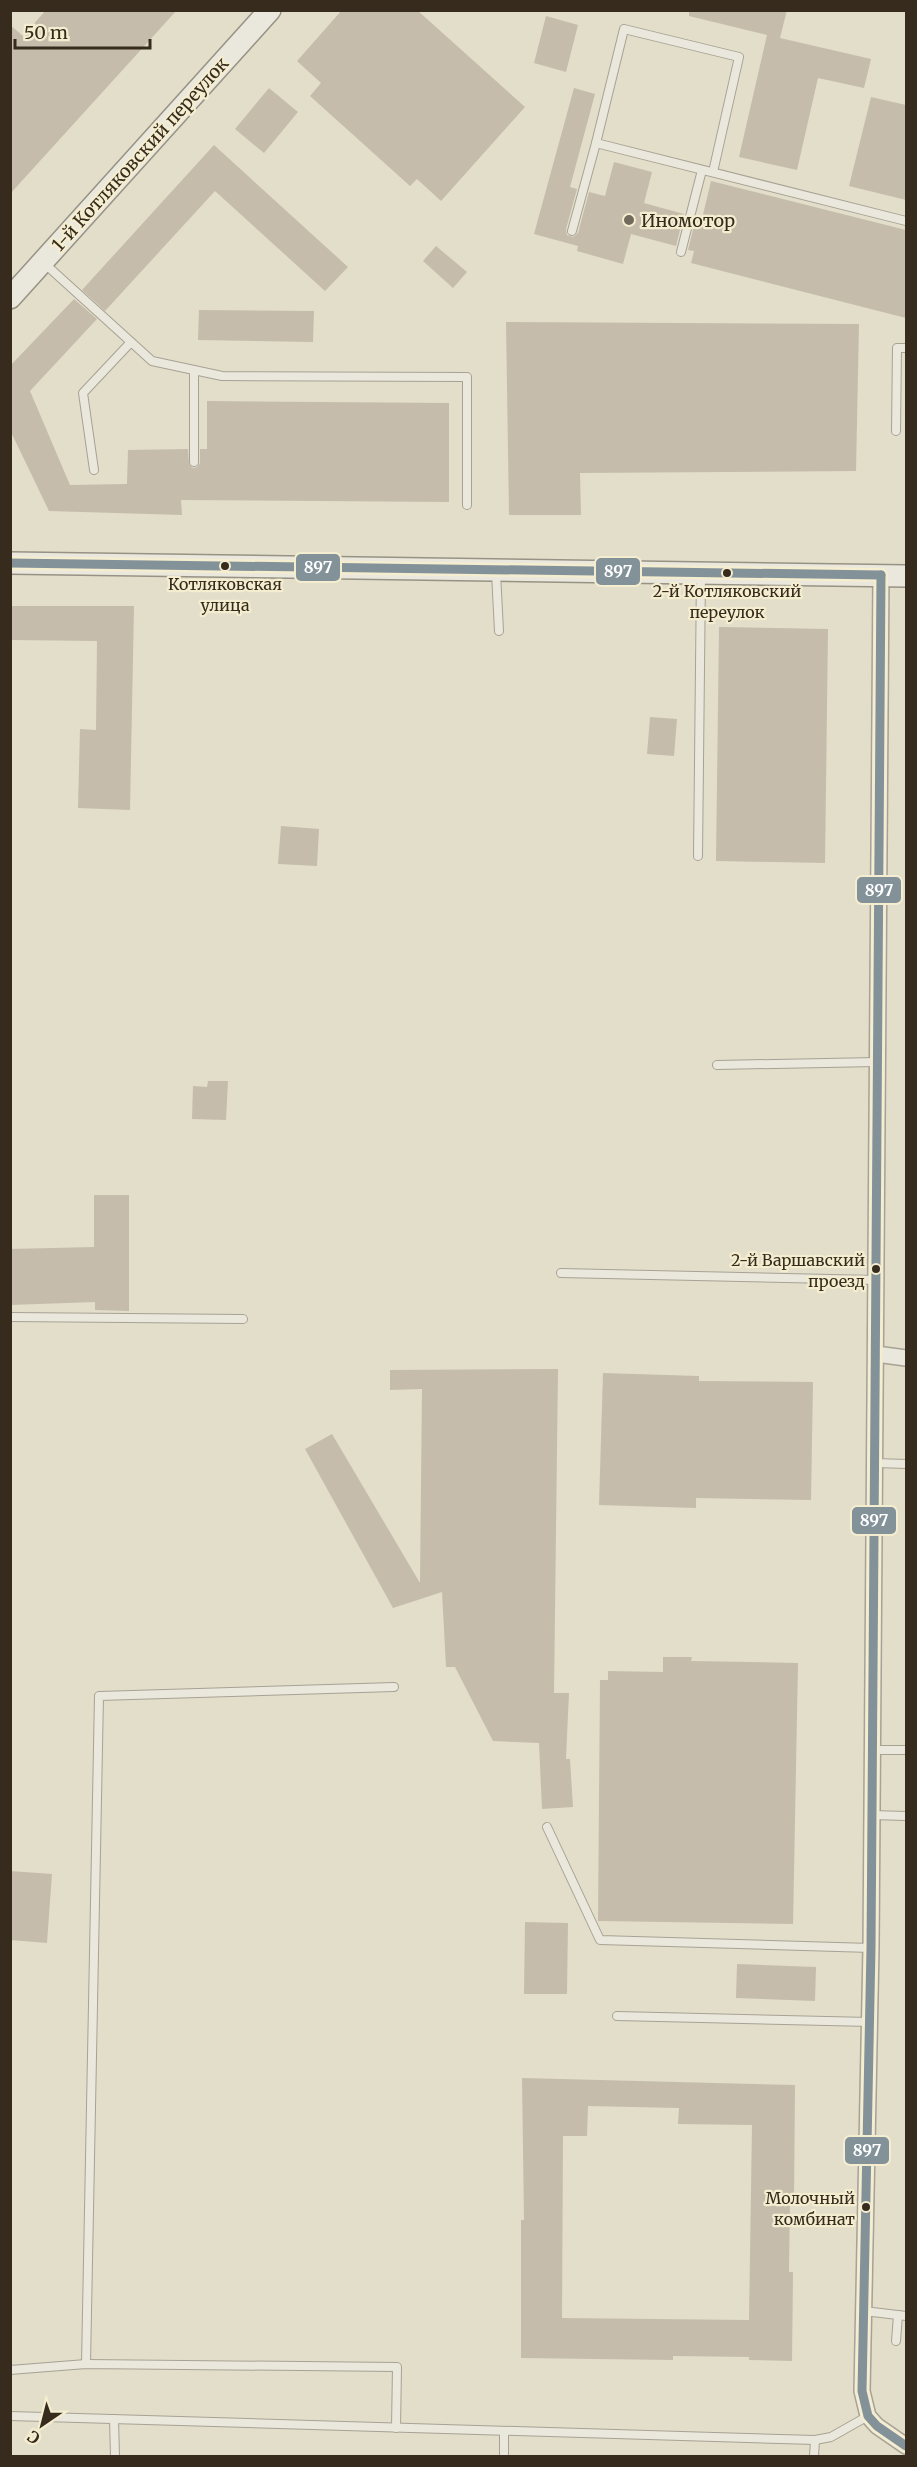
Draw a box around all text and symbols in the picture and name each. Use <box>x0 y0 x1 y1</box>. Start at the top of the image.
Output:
scale bar <box>15 12 150 50</box>
text: 50 m <box>24 21 68 44</box>
street label: 1-й Котляковский переулок <box>47 52 234 256</box>
place label: Иномотор <box>641 209 735 232</box>
marker: Иномотор <box>622 213 636 227</box>
line badge: 897 <box>295 553 341 582</box>
text: 897 <box>304 557 333 577</box>
line badge: 897 <box>595 557 641 586</box>
marker: Котляковская улица <box>219 560 231 572</box>
text: 897 <box>604 561 633 581</box>
marker: 2-й Котляковский переулок <box>721 567 733 579</box>
place label: Котляковская улица <box>168 574 282 615</box>
place label: 2-й Котляковский переулок <box>653 581 801 622</box>
line badge: 897 <box>856 876 902 904</box>
text: 897 <box>865 880 894 900</box>
place label: 2-й Варшавский проезд <box>731 1250 865 1291</box>
marker: 2-й Варшавский проезд <box>870 1263 882 1275</box>
line badge: 897 <box>851 1506 897 1535</box>
text: 897 <box>860 1510 889 1530</box>
line badge: 897 <box>844 2136 890 2165</box>
text: 897 <box>853 2140 882 2160</box>
place label: Молочный комбинат <box>766 2188 855 2229</box>
marker: Молочный комбинат <box>860 2201 872 2213</box>
north arrow <box>12 2395 72 2455</box>
text: С <box>23 2426 43 2449</box>

